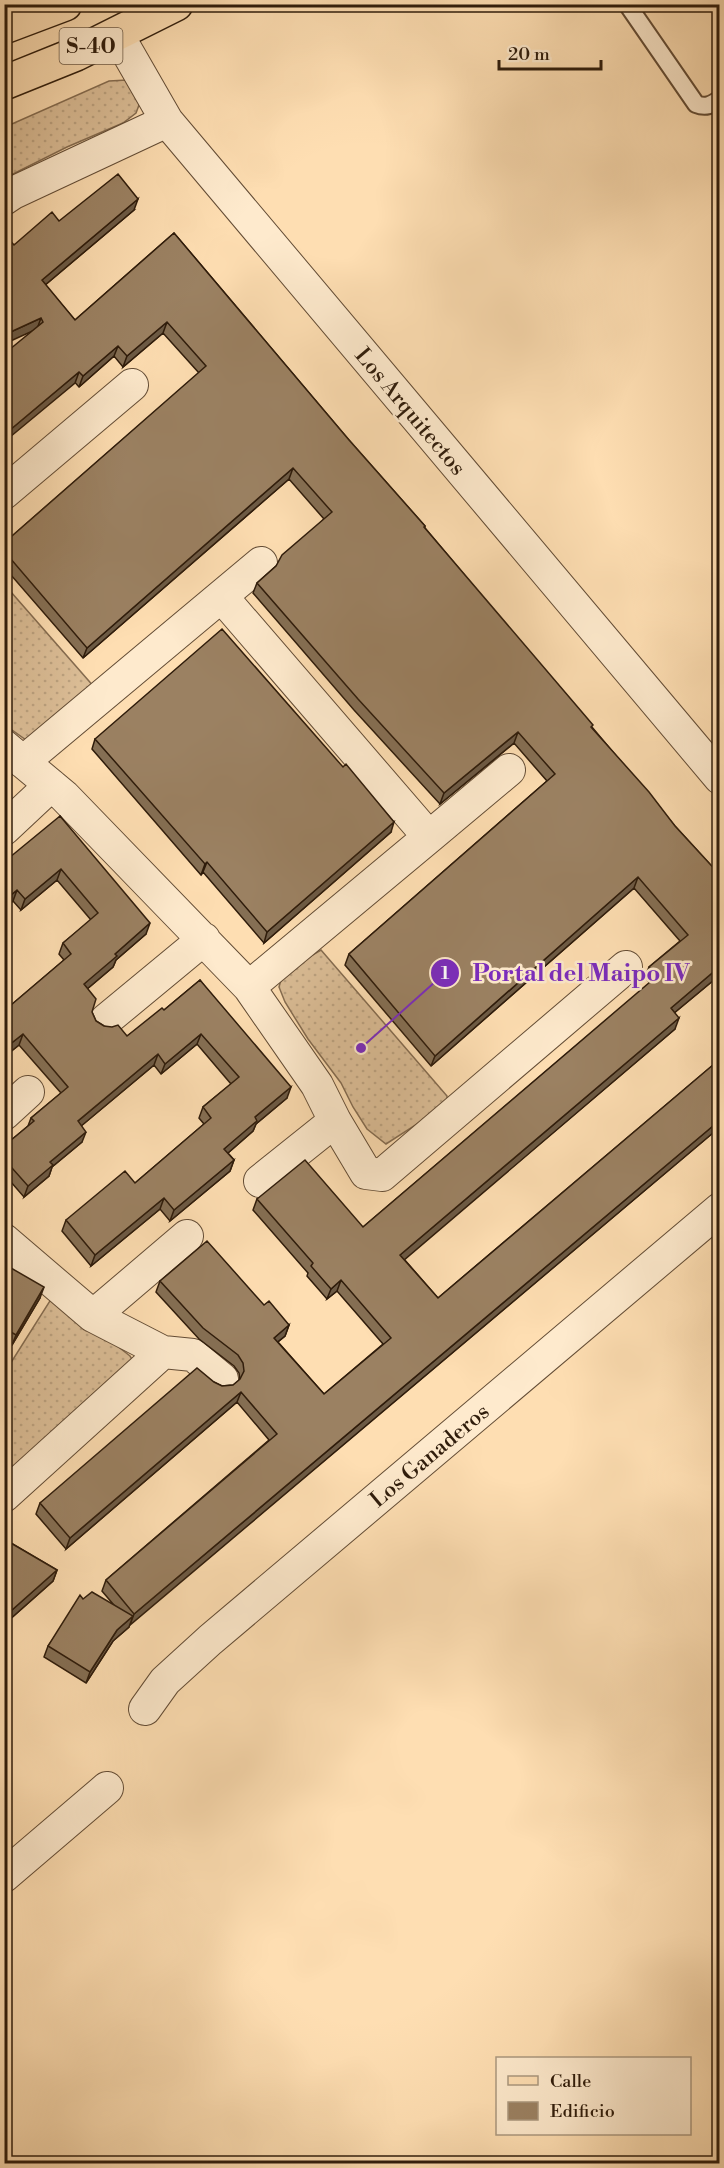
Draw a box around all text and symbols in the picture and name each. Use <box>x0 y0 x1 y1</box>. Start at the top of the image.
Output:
road number: S-40 <box>60 28 122 64</box>
scale bar <box>499 33 601 71</box>
text: 20 m <box>508 43 550 66</box>
street label: Los Arquitectos <box>349 343 471 481</box>
callout: Portal del Maipo IV <box>430 952 701 994</box>
text: Portal del Maipo IV <box>472 959 691 989</box>
text: 1 <box>441 962 450 985</box>
street label: Los Ganaderos <box>365 1398 495 1514</box>
legend <box>496 2057 691 2135</box>
text: Calle <box>550 2070 591 2093</box>
text: Edificio <box>550 2100 615 2123</box>

